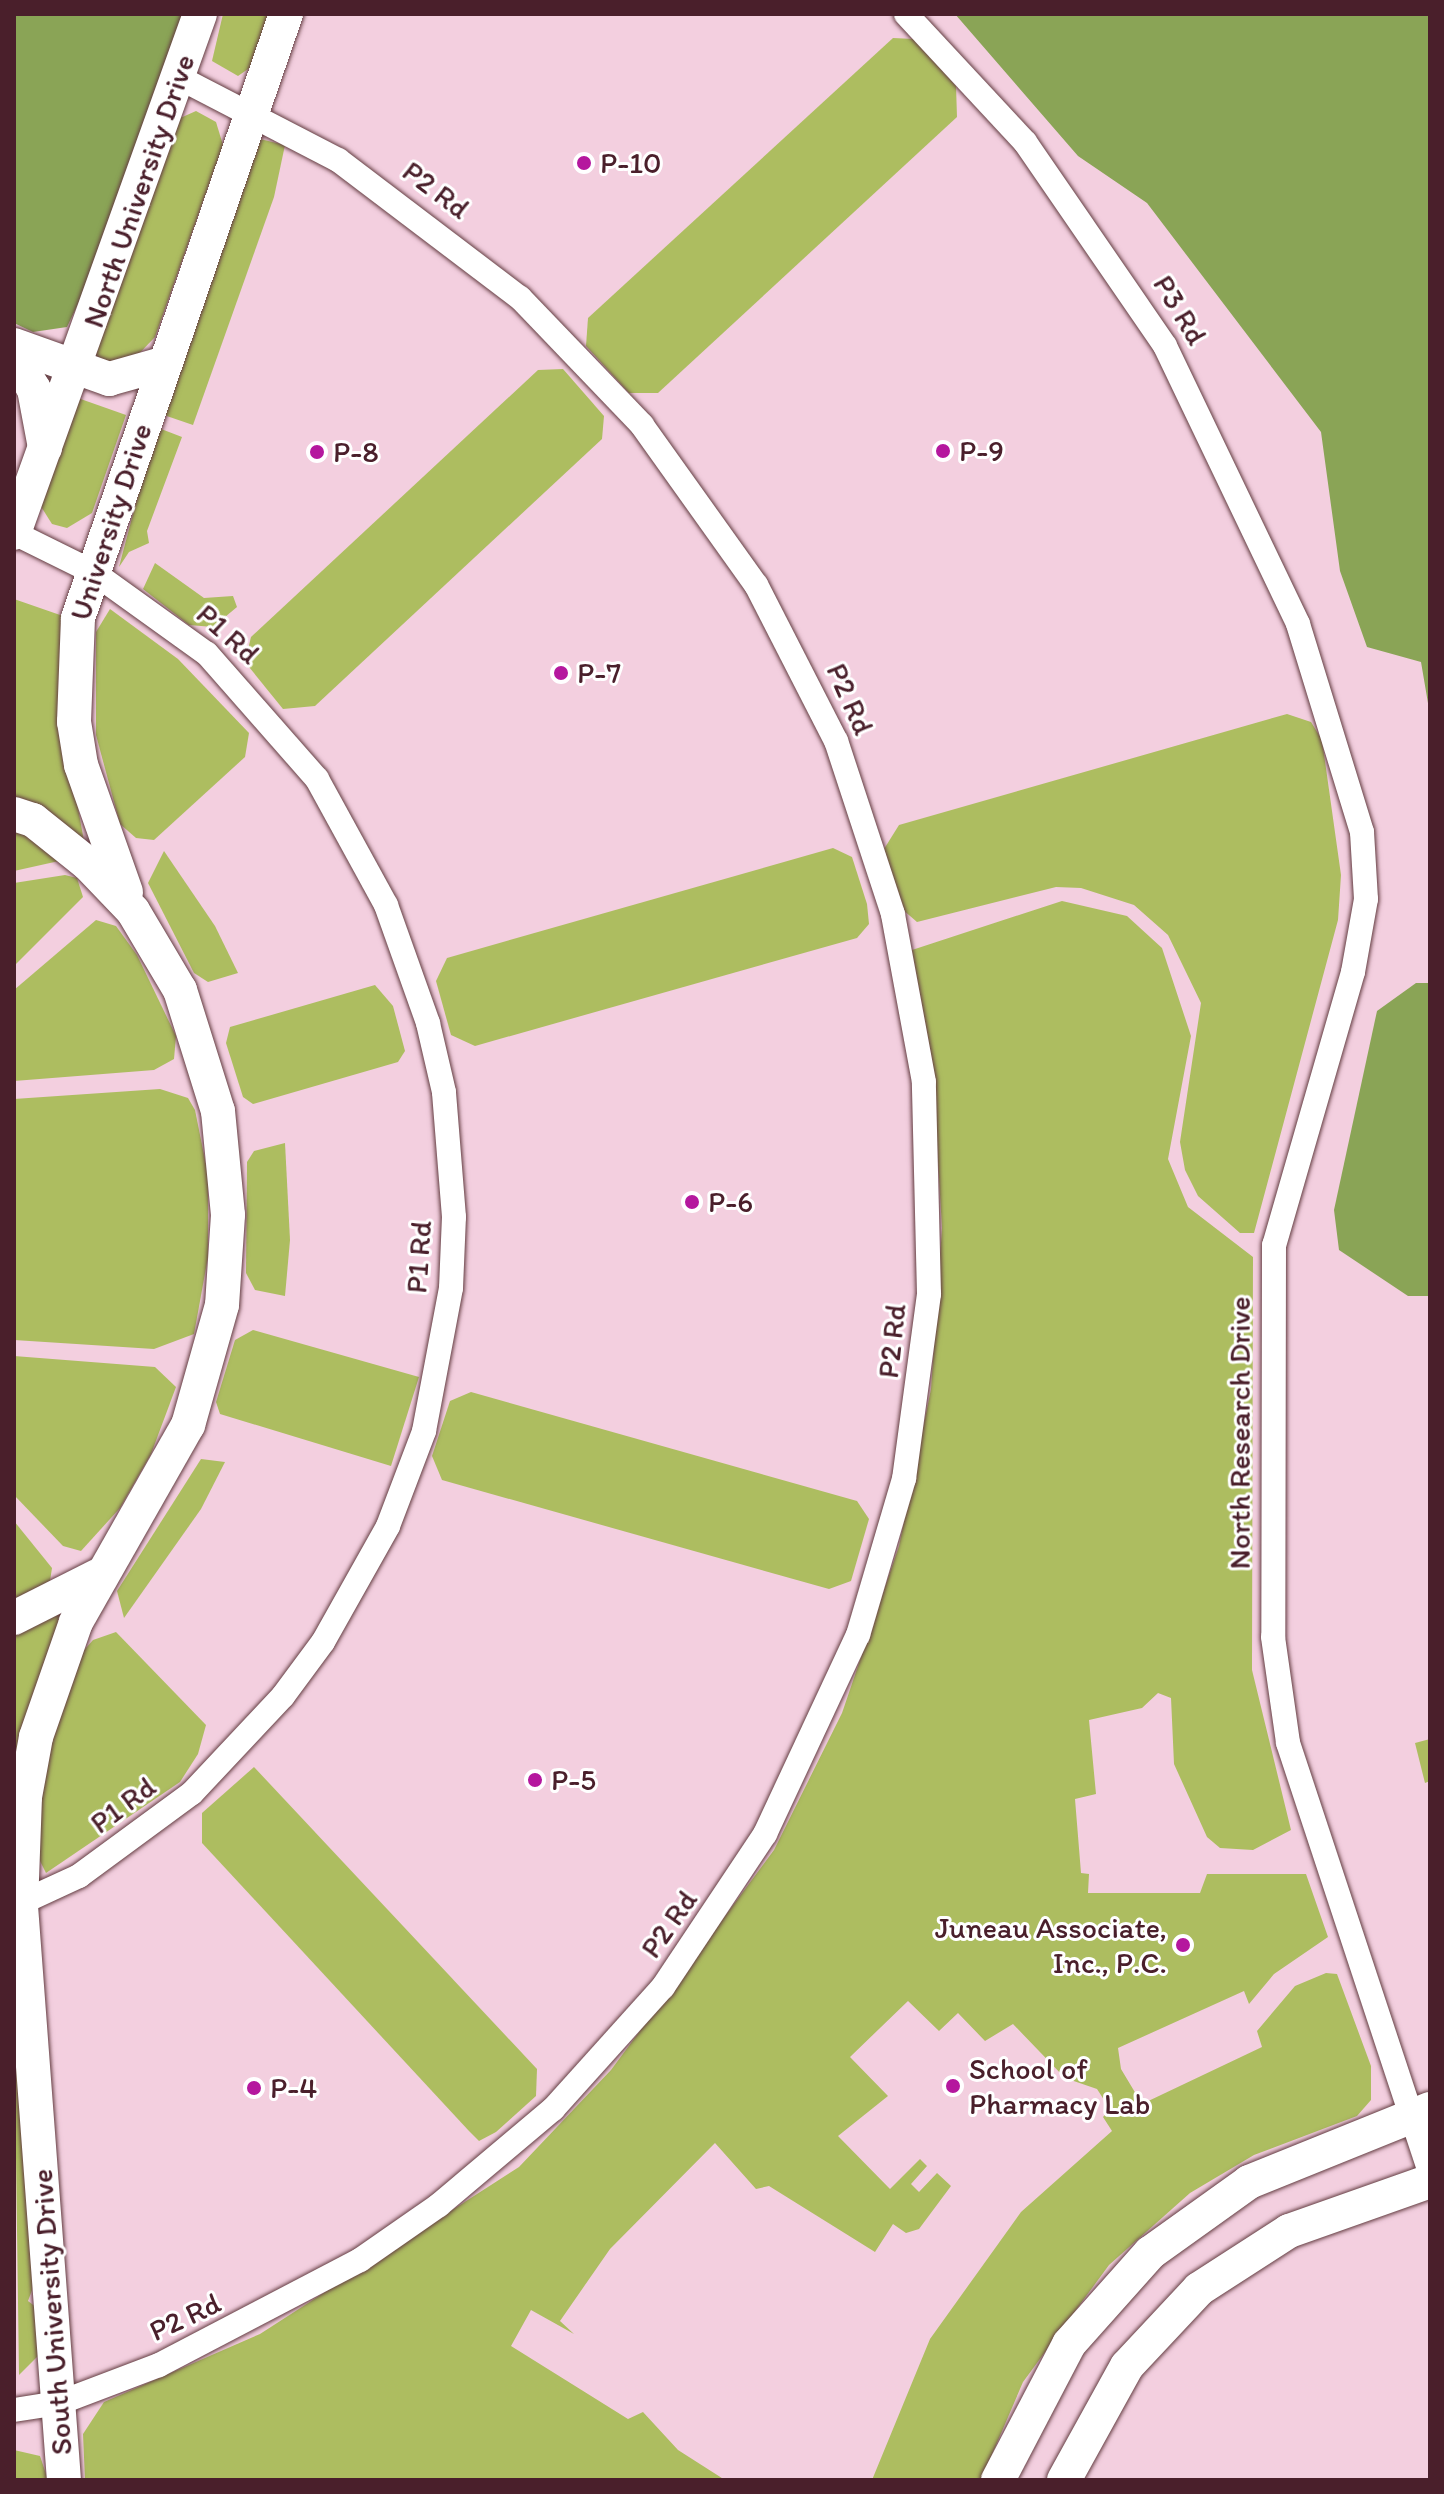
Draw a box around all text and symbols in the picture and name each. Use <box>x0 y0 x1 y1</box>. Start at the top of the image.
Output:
street label: North University Drive <box>75 50 203 332</box>
place label: P-10 <box>600 145 662 181</box>
street label: P2 Rd <box>396 153 476 227</box>
marker: P-10 <box>575 154 593 172</box>
street label: P3 Rd <box>1145 269 1215 351</box>
street label: University Drive <box>62 419 160 625</box>
place label: P-9 <box>959 433 1004 469</box>
place label: P-8 <box>333 434 379 470</box>
marker: P-9 <box>934 442 952 460</box>
marker: P-8 <box>308 443 326 461</box>
street label: P1 Rd <box>189 596 267 672</box>
place label: P-7 <box>577 655 621 691</box>
street label: P2 Rd <box>818 658 882 740</box>
marker: P-7 <box>552 664 570 682</box>
place label: P-6 <box>708 1184 753 1220</box>
marker: P-6 <box>683 1193 701 1211</box>
street label: P1 Rd <box>399 1220 439 1294</box>
street label: North Research Drive <box>1222 1297 1258 1569</box>
street label: P2 Rd <box>870 1302 914 1380</box>
place label: P-5 <box>551 1762 596 1798</box>
street label: P1 Rd <box>83 1769 163 1841</box>
marker: P-5 <box>526 1771 544 1789</box>
street label: P2 Rd <box>633 1883 705 1965</box>
place label: Juneau Associate, Inc., P.C. <box>935 1910 1167 1980</box>
marker: Juneau Associate, Inc., P.C. <box>1174 1936 1192 1954</box>
place label: School of Pharmacy Lab <box>969 2051 1150 2122</box>
place label: P-4 <box>270 2070 317 2106</box>
marker: School of Pharmacy Lab <box>944 2077 962 2095</box>
marker: P-4 <box>245 2079 263 2097</box>
street label: South University Drive <box>24 2167 80 2457</box>
street label: P2 Rd <box>144 2285 226 2349</box>

